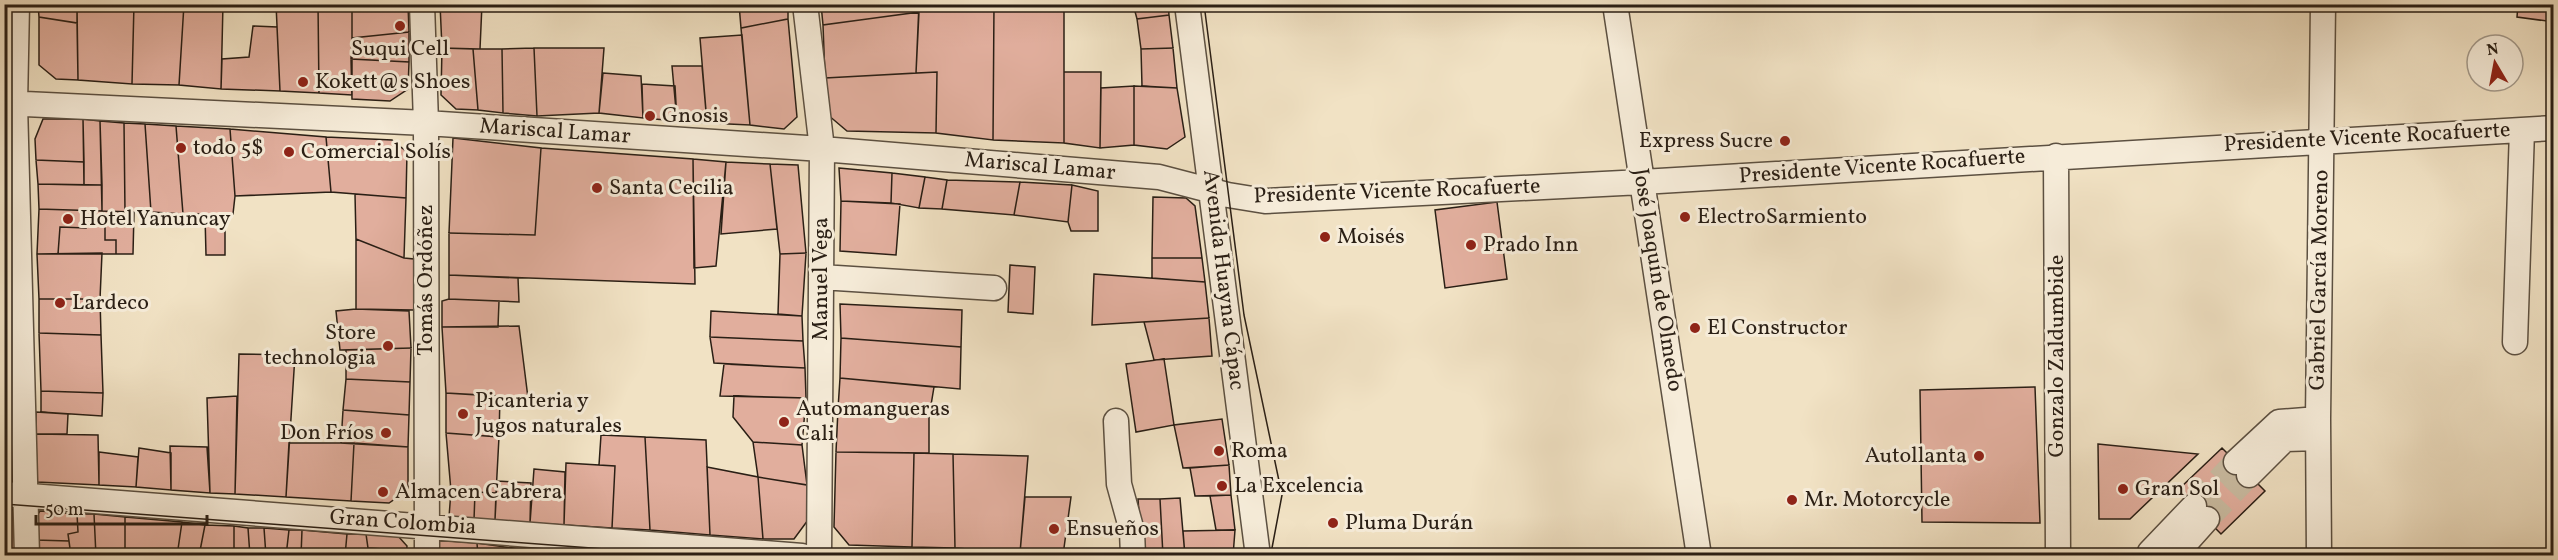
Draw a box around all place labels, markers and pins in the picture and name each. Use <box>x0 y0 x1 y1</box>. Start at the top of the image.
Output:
marker: Suqui Cell <box>393 19 407 33</box>
place label: Suqui Cell <box>351 34 449 65</box>
place label: Kokett@s Shoes <box>315 67 470 98</box>
marker: Kokett@s Shoes <box>296 75 310 89</box>
place label: Gnosis <box>662 101 728 132</box>
marker: Gnosis <box>643 109 657 123</box>
place label: Express Sucre <box>1639 126 1773 157</box>
place label: todo 5$ <box>193 133 263 164</box>
marker: Express Sucre <box>1778 134 1792 148</box>
place label: Comercial Solís <box>301 137 451 168</box>
marker: todo 5$ <box>174 141 188 155</box>
marker: Comercial Solís <box>282 145 296 159</box>
place label: Santa Cecilia <box>609 173 734 204</box>
marker: Santa Cecilia <box>590 181 604 195</box>
place label: ElectroSarmiento <box>1697 202 1867 233</box>
place label: Hotel Yanuncay <box>80 204 231 235</box>
marker: ElectroSarmiento <box>1678 210 1692 224</box>
marker: Hotel Yanuncay <box>61 212 75 226</box>
place label: Moisés <box>1337 222 1405 253</box>
marker: Moisés <box>1318 230 1332 244</box>
place label: Prado Inn <box>1483 230 1579 261</box>
marker: Prado Inn <box>1464 238 1478 252</box>
place label: Lardeco <box>72 288 149 319</box>
marker: Lardeco <box>53 296 67 310</box>
place label: El Constructor <box>1707 313 1847 344</box>
place label: Store technologia <box>264 318 376 374</box>
marker: El Constructor <box>1688 321 1702 335</box>
marker: Store technologia <box>381 339 395 353</box>
place label: Picanteria y Jugos naturales <box>475 386 622 442</box>
place label: Automangueras Cali <box>796 394 950 450</box>
marker: Picanteria y Jugos naturales <box>456 407 470 421</box>
marker: Automangueras Cali <box>777 415 791 429</box>
place label: Don Fríos <box>280 418 374 449</box>
marker: Don Fríos <box>379 426 393 440</box>
place label: Roma <box>1231 436 1288 467</box>
place label: Autollanta <box>1865 441 1967 472</box>
marker: Roma <box>1212 444 1226 458</box>
marker: Autollanta <box>1972 449 1986 463</box>
place label: La Excelencia <box>1234 471 1364 502</box>
place label: Gran Sol <box>2135 474 2219 505</box>
place label: Almacen Cabrera <box>395 477 563 508</box>
marker: La Excelencia <box>1215 479 1229 493</box>
marker: Gran Sol <box>2116 482 2130 496</box>
marker: Almacen Cabrera <box>376 485 390 499</box>
place label: Mr. Motorcycle <box>1804 485 1950 516</box>
marker: Mr. Motorcycle <box>1785 493 1799 507</box>
place label: Pluma Durán <box>1345 508 1473 539</box>
place label: Ensueños <box>1066 514 1159 545</box>
marker: Pluma Durán <box>1326 516 1340 530</box>
marker: Ensueños <box>1047 522 1061 536</box>

